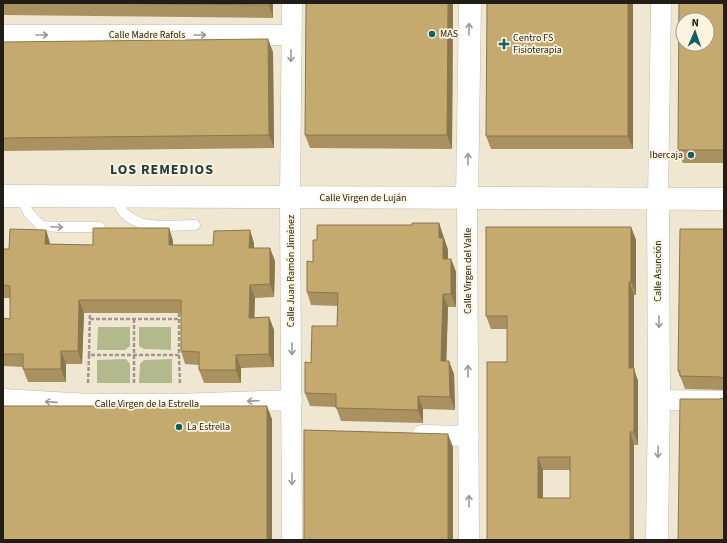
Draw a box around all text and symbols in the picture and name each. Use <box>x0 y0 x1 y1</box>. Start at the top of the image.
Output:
north arrow <box>675 12 715 52</box>
text: N <box>691 15 699 30</box>
one-way arrow <box>465 23 473 36</box>
place label: MAS <box>440 27 458 41</box>
street label: Calle Madre Rafols <box>109 28 185 42</box>
marker: MAS <box>427 29 437 39</box>
one-way arrow <box>35 31 48 39</box>
one-way arrow <box>193 31 206 39</box>
place label: Centro FS Fisioterapia <box>513 31 562 57</box>
marker: Centro FS Fisioterapia <box>498 38 510 50</box>
one-way arrow <box>287 49 295 62</box>
place label: Ibercaja <box>650 148 683 162</box>
marker: Ibercaja <box>686 150 696 160</box>
one-way arrow <box>464 153 472 166</box>
district label: LOS REMEDIOS <box>110 160 214 180</box>
street label: Calle Virgen de Luján <box>320 191 406 205</box>
street label: Calle Juan Ramón Jiménez <box>284 215 298 327</box>
one-way arrow <box>50 223 63 230</box>
street label: Calle Virgen del Valle <box>461 228 475 314</box>
street label: Calle Asunción <box>651 240 665 302</box>
one-way arrow <box>655 315 663 328</box>
one-way arrow <box>288 342 296 355</box>
one-way arrow <box>464 365 472 378</box>
street label: Calle Virgen de la Estrella <box>95 397 199 411</box>
one-way arrow <box>247 397 260 405</box>
one-way arrow <box>45 398 58 405</box>
place label: La Estrella <box>187 420 230 434</box>
marker: La Estrella <box>174 422 184 432</box>
one-way arrow <box>654 445 662 458</box>
one-way arrow <box>288 472 296 485</box>
one-way arrow <box>465 495 473 508</box>

